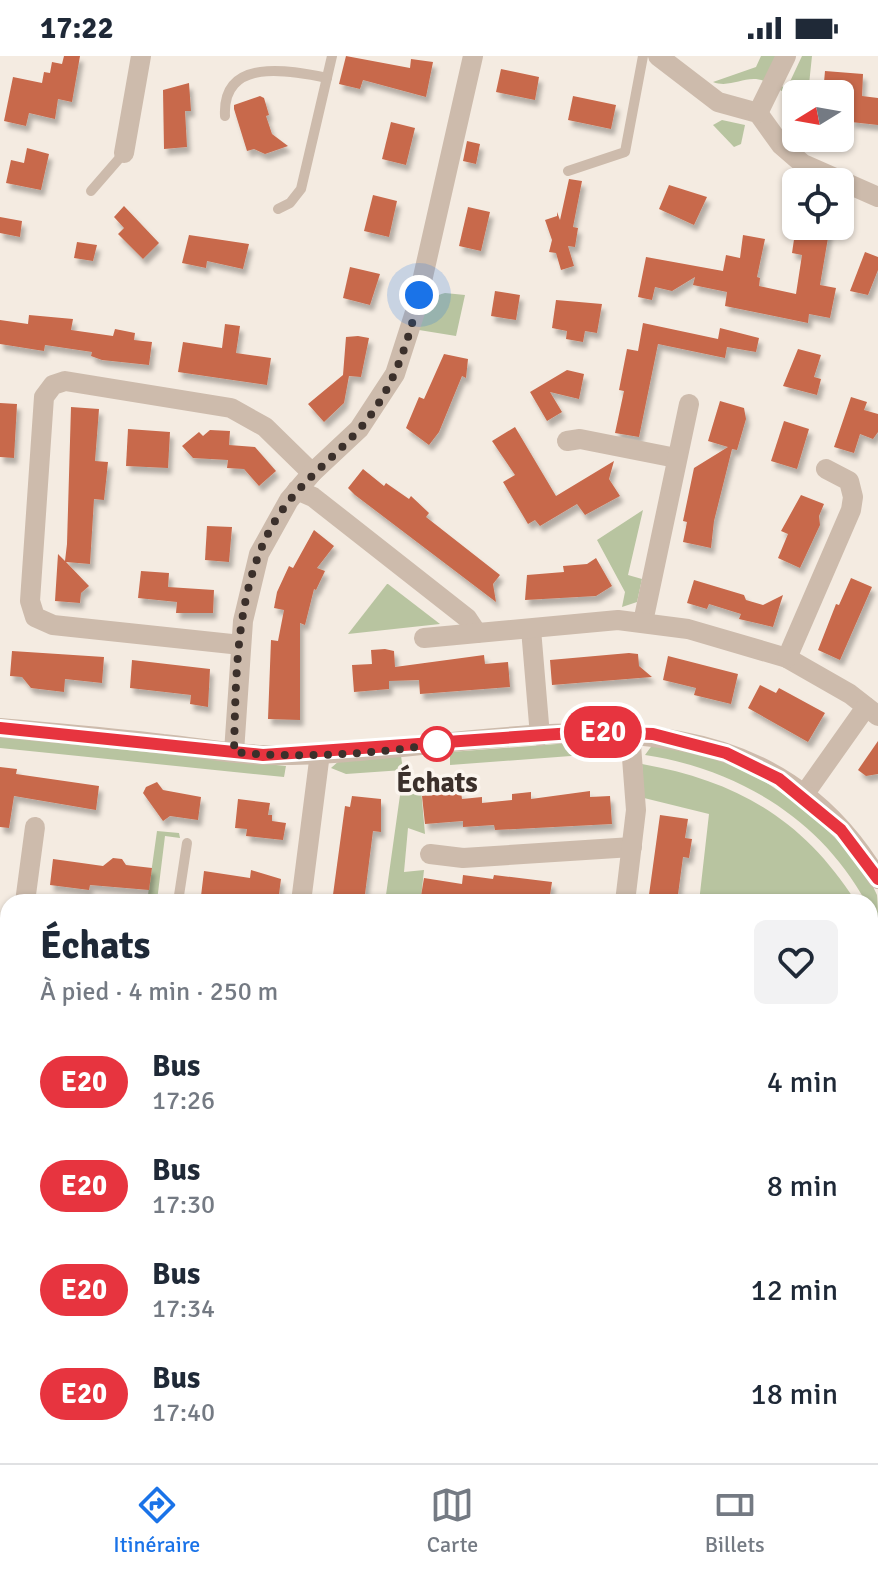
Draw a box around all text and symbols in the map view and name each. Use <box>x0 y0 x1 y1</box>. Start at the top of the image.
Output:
text: 17:22 <box>40 10 114 47</box>
north arrow <box>782 80 854 152</box>
map controls <box>782 80 854 240</box>
button: locate <box>782 168 854 240</box>
your location <box>399 275 439 315</box>
line badge: E20 <box>557 706 649 758</box>
text: E20 <box>580 715 626 749</box>
marker: Échats <box>420 727 454 761</box>
place label: Échats <box>396 764 478 800</box>
button: heart <box>754 920 838 1004</box>
text: Échats <box>40 922 150 969</box>
text: À pied · 4 min · 250 m <box>40 976 278 1008</box>
text: Bus <box>152 1048 200 1085</box>
text: 4 min <box>767 1064 838 1101</box>
text: E20 <box>61 1065 107 1099</box>
text: 17:26 <box>152 1085 215 1117</box>
text: Bus <box>152 1152 200 1189</box>
text: 8 min <box>767 1168 838 1205</box>
text: E20 <box>61 1169 107 1203</box>
text: 17:30 <box>152 1189 215 1221</box>
text: Bus <box>152 1256 200 1293</box>
text: 12 min <box>751 1272 838 1309</box>
text: E20 <box>61 1273 107 1307</box>
text: 17:34 <box>152 1293 215 1325</box>
text: Bus <box>152 1360 200 1397</box>
text: 18 min <box>751 1376 838 1413</box>
text: E20 <box>61 1377 107 1411</box>
text: 17:40 <box>152 1397 215 1429</box>
tab: Itinéraire <box>113 1483 200 1558</box>
tab: Carte <box>427 1483 478 1558</box>
tab: Billets <box>705 1483 765 1558</box>

